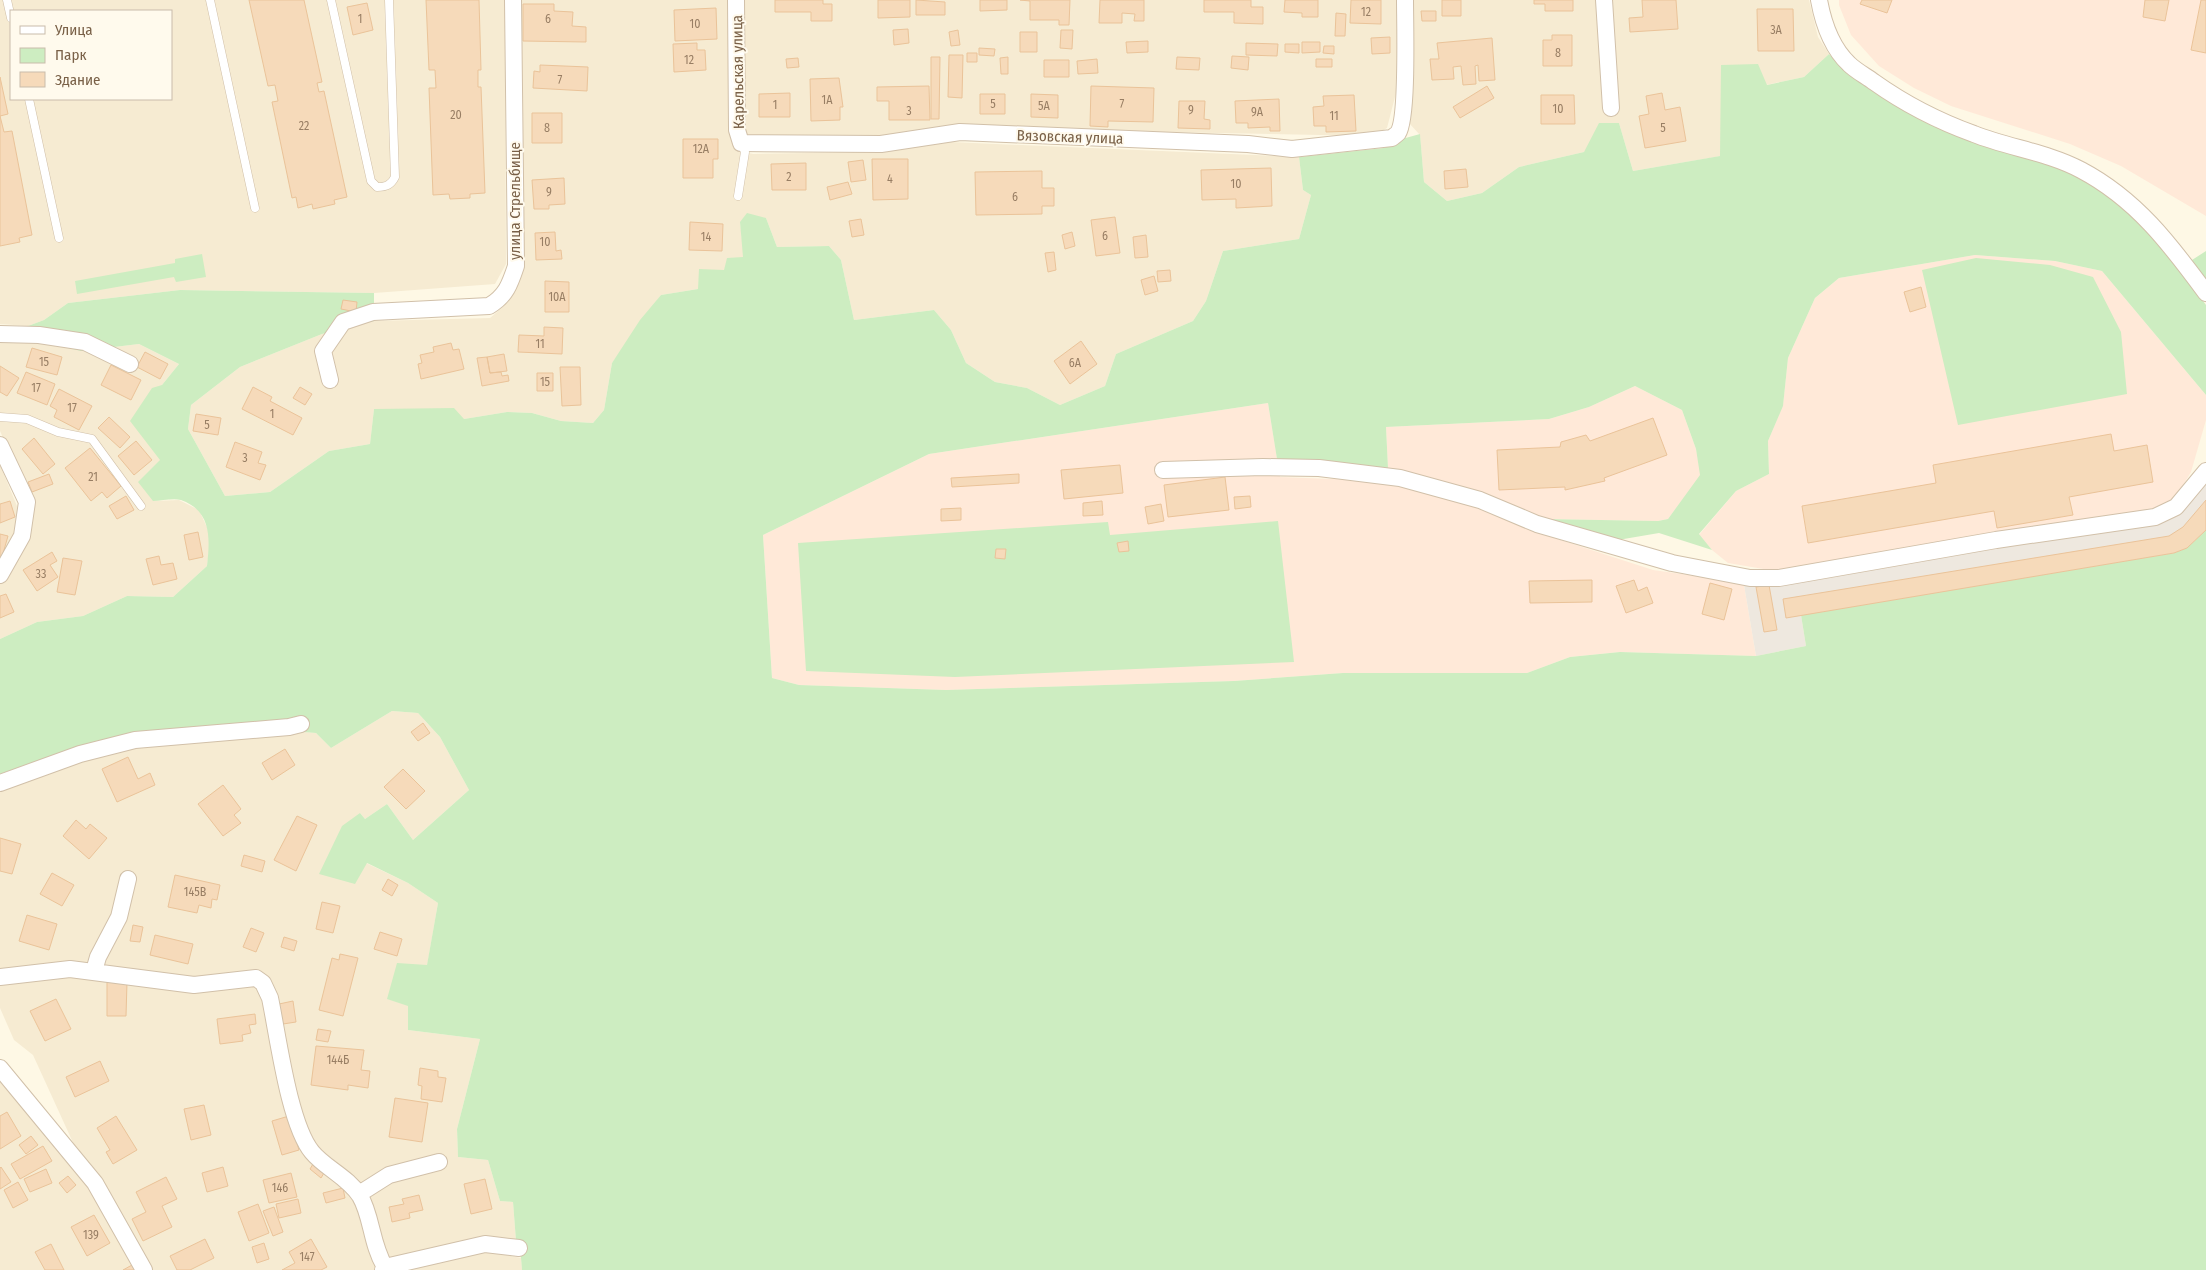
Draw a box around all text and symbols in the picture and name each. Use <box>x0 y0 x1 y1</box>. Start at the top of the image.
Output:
house number: 12 <box>1361 5 1371 19</box>
legend <box>10 10 172 100</box>
house number: 1 <box>358 12 362 26</box>
house number: 6 <box>545 12 551 26</box>
street label: Карельская улица <box>728 15 748 129</box>
house number: 10 <box>690 17 700 31</box>
text: Улица <box>54 21 93 39</box>
house number: 3А <box>1770 23 1783 37</box>
text: Парк <box>55 46 86 64</box>
house number: 8 <box>1555 46 1561 60</box>
house number: 12 <box>684 53 694 67</box>
text: Здание <box>55 71 101 89</box>
house number: 7 <box>558 73 563 87</box>
house number: 1А <box>822 93 833 107</box>
house number: 5 <box>990 97 996 111</box>
house number: 7 <box>1120 97 1125 111</box>
house number: 1 <box>773 98 777 112</box>
house number: 5А <box>1038 99 1051 113</box>
house number: 10 <box>1553 102 1563 116</box>
house number: 9 <box>1188 103 1194 117</box>
house number: 3 <box>906 104 912 118</box>
house number: 9А <box>1251 105 1264 119</box>
house number: 20 <box>450 108 462 122</box>
house number: 11 <box>1329 109 1339 123</box>
house number: 22 <box>299 119 309 133</box>
house number: 8 <box>544 121 550 135</box>
house number: 5 <box>1660 121 1666 135</box>
street label: Вязовская улица <box>1016 126 1124 148</box>
street label: улица Стрельбище <box>506 142 524 260</box>
house number: 12А <box>693 142 710 156</box>
house number: 2 <box>786 170 792 184</box>
house number: 4 <box>887 172 893 186</box>
house number: 10 <box>1231 177 1241 191</box>
house number: 9 <box>546 185 552 199</box>
house number: 6 <box>1012 190 1018 204</box>
house number: 6 <box>1102 229 1108 243</box>
house number: 14 <box>701 230 711 244</box>
house number: 10 <box>540 235 550 249</box>
house number: 10А <box>548 290 566 304</box>
house number: 11 <box>535 337 545 351</box>
house number: 15 <box>39 355 50 369</box>
house number: 6А <box>1069 356 1082 370</box>
house number: 15 <box>540 375 551 389</box>
house number: 17 <box>31 381 41 395</box>
house number: 17 <box>67 401 77 415</box>
house number: 1 <box>270 407 274 421</box>
house number: 5 <box>204 418 210 432</box>
house number: 3 <box>242 451 248 465</box>
house number: 21 <box>88 470 98 484</box>
house number: 33 <box>36 567 46 581</box>
house number: 145В <box>184 885 207 899</box>
house number: 144Б <box>327 1053 349 1067</box>
house number: 146 <box>272 1181 288 1195</box>
house number: 139 <box>83 1228 99 1242</box>
house number: 147 <box>299 1250 315 1264</box>

